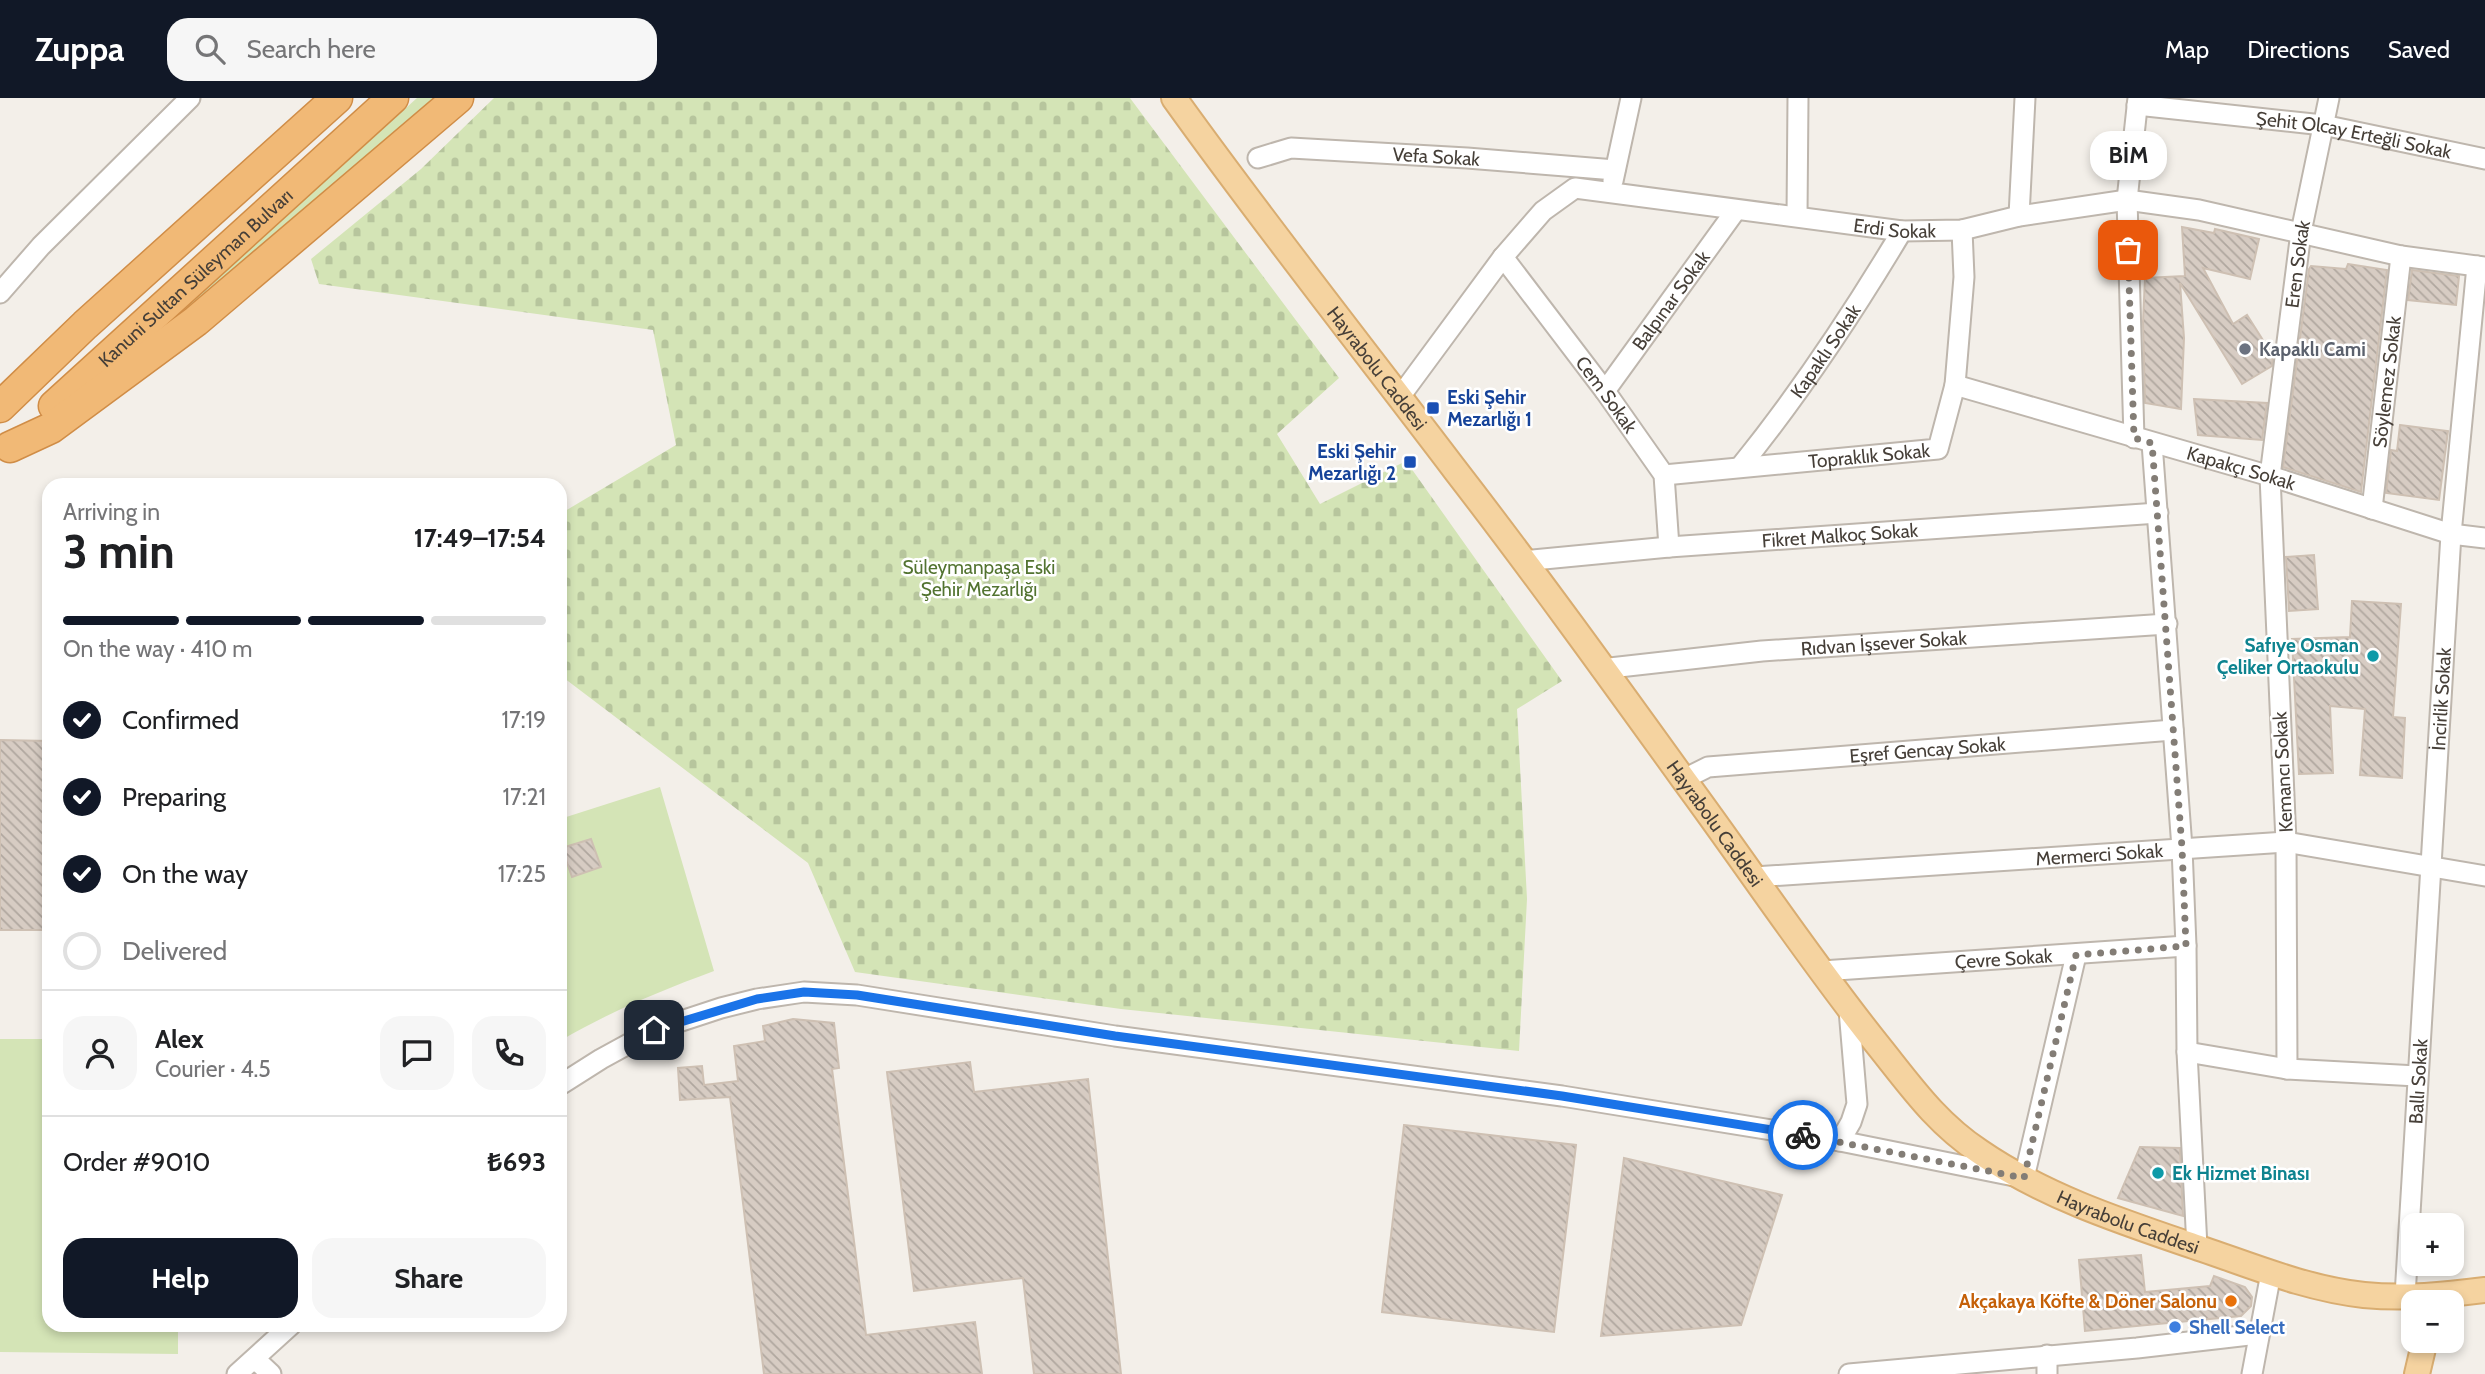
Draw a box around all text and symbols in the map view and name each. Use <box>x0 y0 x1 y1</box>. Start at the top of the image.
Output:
search box <box>167 18 657 81</box>
text: Zuppa <box>35 29 125 69</box>
icon: search <box>191 30 229 68</box>
text: Search here <box>247 33 376 65</box>
text: Map <box>2165 35 2209 64</box>
text: Directions <box>2247 35 2350 64</box>
text: Saved <box>2388 35 2450 64</box>
street label: Şehit Olcay Erteğli Sokak <box>2255 106 2454 163</box>
callout: BİM <box>2090 131 2166 180</box>
text: BİM <box>2108 141 2149 169</box>
street label: Vefa Sokak <box>1392 142 1481 171</box>
street label: Kanuni Sultan Süleyman Bulvarı <box>93 183 297 372</box>
street label: Erdi Sokak <box>1852 213 1937 243</box>
street label: Eren Sokak <box>2280 218 2315 309</box>
pin <box>2098 220 2158 280</box>
icon: bag <box>2109 231 2147 269</box>
street label: Balpınar Sokak <box>1627 246 1715 355</box>
street label: Kapaklı Sokak <box>1785 299 1865 402</box>
street label: Hayrabolu Caddesi <box>1322 302 1432 435</box>
street label: Söylemez Sokak <box>2368 314 2406 449</box>
place label: Kapaklı Cami <box>2259 338 2366 361</box>
marker: Kapaklı Cami <box>2237 341 2253 357</box>
street label: Cem Sokak <box>1571 351 1643 438</box>
place label: Eski Şehir Mezarlığı 1 <box>1447 386 1532 431</box>
marker: Eski Şehir Mezarlığı 1 <box>1425 400 1441 416</box>
street label: Topraklık Sokak <box>1807 438 1931 473</box>
place label: Eski Şehir Mezarlığı 2 <box>1308 440 1397 485</box>
street label: Kapakçı Sokak <box>2184 441 2299 495</box>
marker: Eski Şehir Mezarlığı 2 <box>1402 454 1418 470</box>
text: Arriving in <box>63 498 160 526</box>
street label: Fikret Malkoç Sokak <box>1761 518 1919 552</box>
text: 17:49–17:54 <box>414 522 546 554</box>
text: 3 min <box>63 524 175 580</box>
park label: Süleymanpaşa Eski Şehir Mezarlığı <box>903 556 1055 601</box>
street label: Rıdvan İşsever Sokak <box>1800 626 1968 660</box>
place label: Safıye Osman Çeliker Ortaokulu <box>2217 634 2359 679</box>
text: On the way · 410 m <box>63 635 253 663</box>
street label: İncirlik Sokak <box>2426 646 2456 751</box>
marker: Safıye Osman Çeliker Ortaokulu <box>2365 648 2381 664</box>
icon: check <box>63 701 101 739</box>
text: Confirmed <box>122 704 239 736</box>
text: 17:19 <box>502 706 546 734</box>
street label: Kemancı Sokak <box>2268 711 2298 833</box>
street label: Eşref Gencay Sokak <box>1849 732 2007 767</box>
street label: Hayrabolu Caddesi <box>1662 756 1768 891</box>
icon: check <box>63 778 101 816</box>
text: Preparing <box>122 781 226 813</box>
text: 17:21 <box>503 783 546 811</box>
street label: Mermerci Sokak <box>2035 839 2164 870</box>
icon: check <box>63 855 101 893</box>
text: On the way <box>122 858 248 890</box>
text: 17:25 <box>498 860 546 888</box>
text: Delivered <box>122 935 227 967</box>
street label: Çevre Sokak <box>1954 944 2054 973</box>
pin <box>624 1000 684 1060</box>
icon: home <box>635 1011 673 1049</box>
button: person <box>63 1016 137 1090</box>
button: chat <box>380 1016 454 1090</box>
button: phone <box>472 1016 546 1090</box>
text: Alex <box>155 1023 204 1055</box>
street label: Ballı Sokak <box>2404 1038 2432 1125</box>
text: Courier · 4.5 <box>155 1055 271 1083</box>
courier <box>1768 1100 1838 1170</box>
icon: bike <box>1784 1116 1822 1154</box>
text: Order #9010 <box>63 1146 210 1178</box>
text: ₺693 <box>487 1146 546 1178</box>
place label: Ek Hizmet Binası <box>2172 1162 2310 1185</box>
marker: Ek Hizmet Binası <box>2150 1165 2166 1181</box>
street label: Hayrabolu Caddesi <box>2053 1185 2202 1259</box>
map controls <box>2401 1213 2464 1353</box>
button: + <box>2401 1213 2464 1276</box>
button: Help <box>63 1238 298 1318</box>
button: Share <box>312 1238 546 1318</box>
place label: Akçakaya Köfte & Döner Salonu <box>1959 1290 2217 1313</box>
button: − <box>2401 1290 2464 1353</box>
marker: Akçakaya Köfte & Döner Salonu <box>2223 1293 2239 1309</box>
place label: Shell Select <box>2189 1316 2286 1339</box>
marker: Shell Select <box>2167 1319 2183 1335</box>

